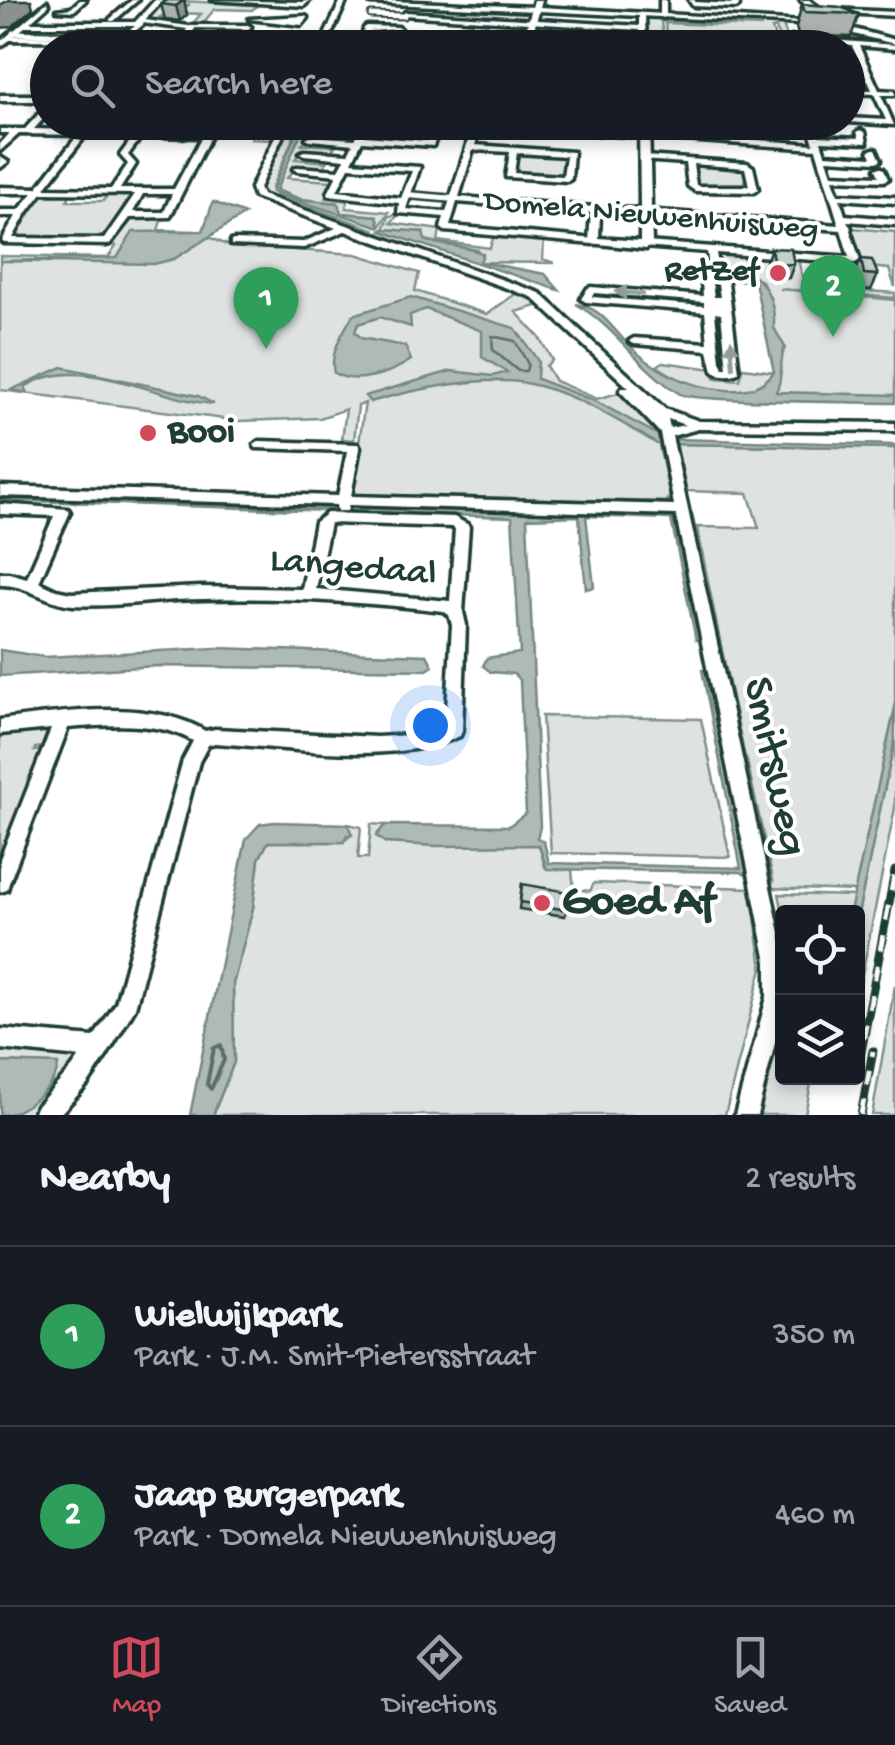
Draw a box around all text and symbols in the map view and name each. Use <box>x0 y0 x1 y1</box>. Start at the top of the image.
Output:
search box <box>30 30 865 140</box>
icon: search <box>65 58 120 113</box>
text: Search here <box>145 63 332 107</box>
street label: Domela Nieuwenhuisweg <box>480 183 820 251</box>
place label: RetZef <box>664 254 761 292</box>
pin: 2 <box>800 255 866 337</box>
marker: RetZef <box>767 262 789 284</box>
pin: 1 <box>234 266 298 349</box>
one-way arrow <box>612 285 644 301</box>
one-way arrow <box>724 338 740 369</box>
place label: Booi <box>166 411 235 455</box>
marker: Booi <box>137 422 159 444</box>
street label: Langedaal <box>268 540 438 598</box>
street label: Smitsweg <box>728 673 818 861</box>
your location <box>405 700 456 751</box>
place label: Goed Af <box>562 877 719 930</box>
marker: Goed Af <box>531 892 553 914</box>
map controls <box>775 905 865 1085</box>
button: locate <box>775 905 865 995</box>
button: layers <box>775 995 865 1085</box>
text: Nearby <box>40 1156 170 1205</box>
text: 2 results <box>745 1161 855 1199</box>
text: Wielwijkpark <box>135 1295 339 1339</box>
text: 1 <box>66 1317 79 1355</box>
text: 350 m <box>773 1317 855 1355</box>
text: Park · J.M. Smit-Pietersstraat <box>135 1339 534 1377</box>
text: Jaap Burgerpark <box>135 1475 401 1519</box>
text: 2 <box>65 1497 80 1535</box>
text: 460 m <box>775 1497 855 1535</box>
text: Park · Domela Nieuwenhuisweg <box>135 1519 557 1557</box>
tab: Map <box>109 1630 164 1723</box>
tab: Directions <box>382 1630 496 1723</box>
tab: Saved <box>714 1630 786 1723</box>

